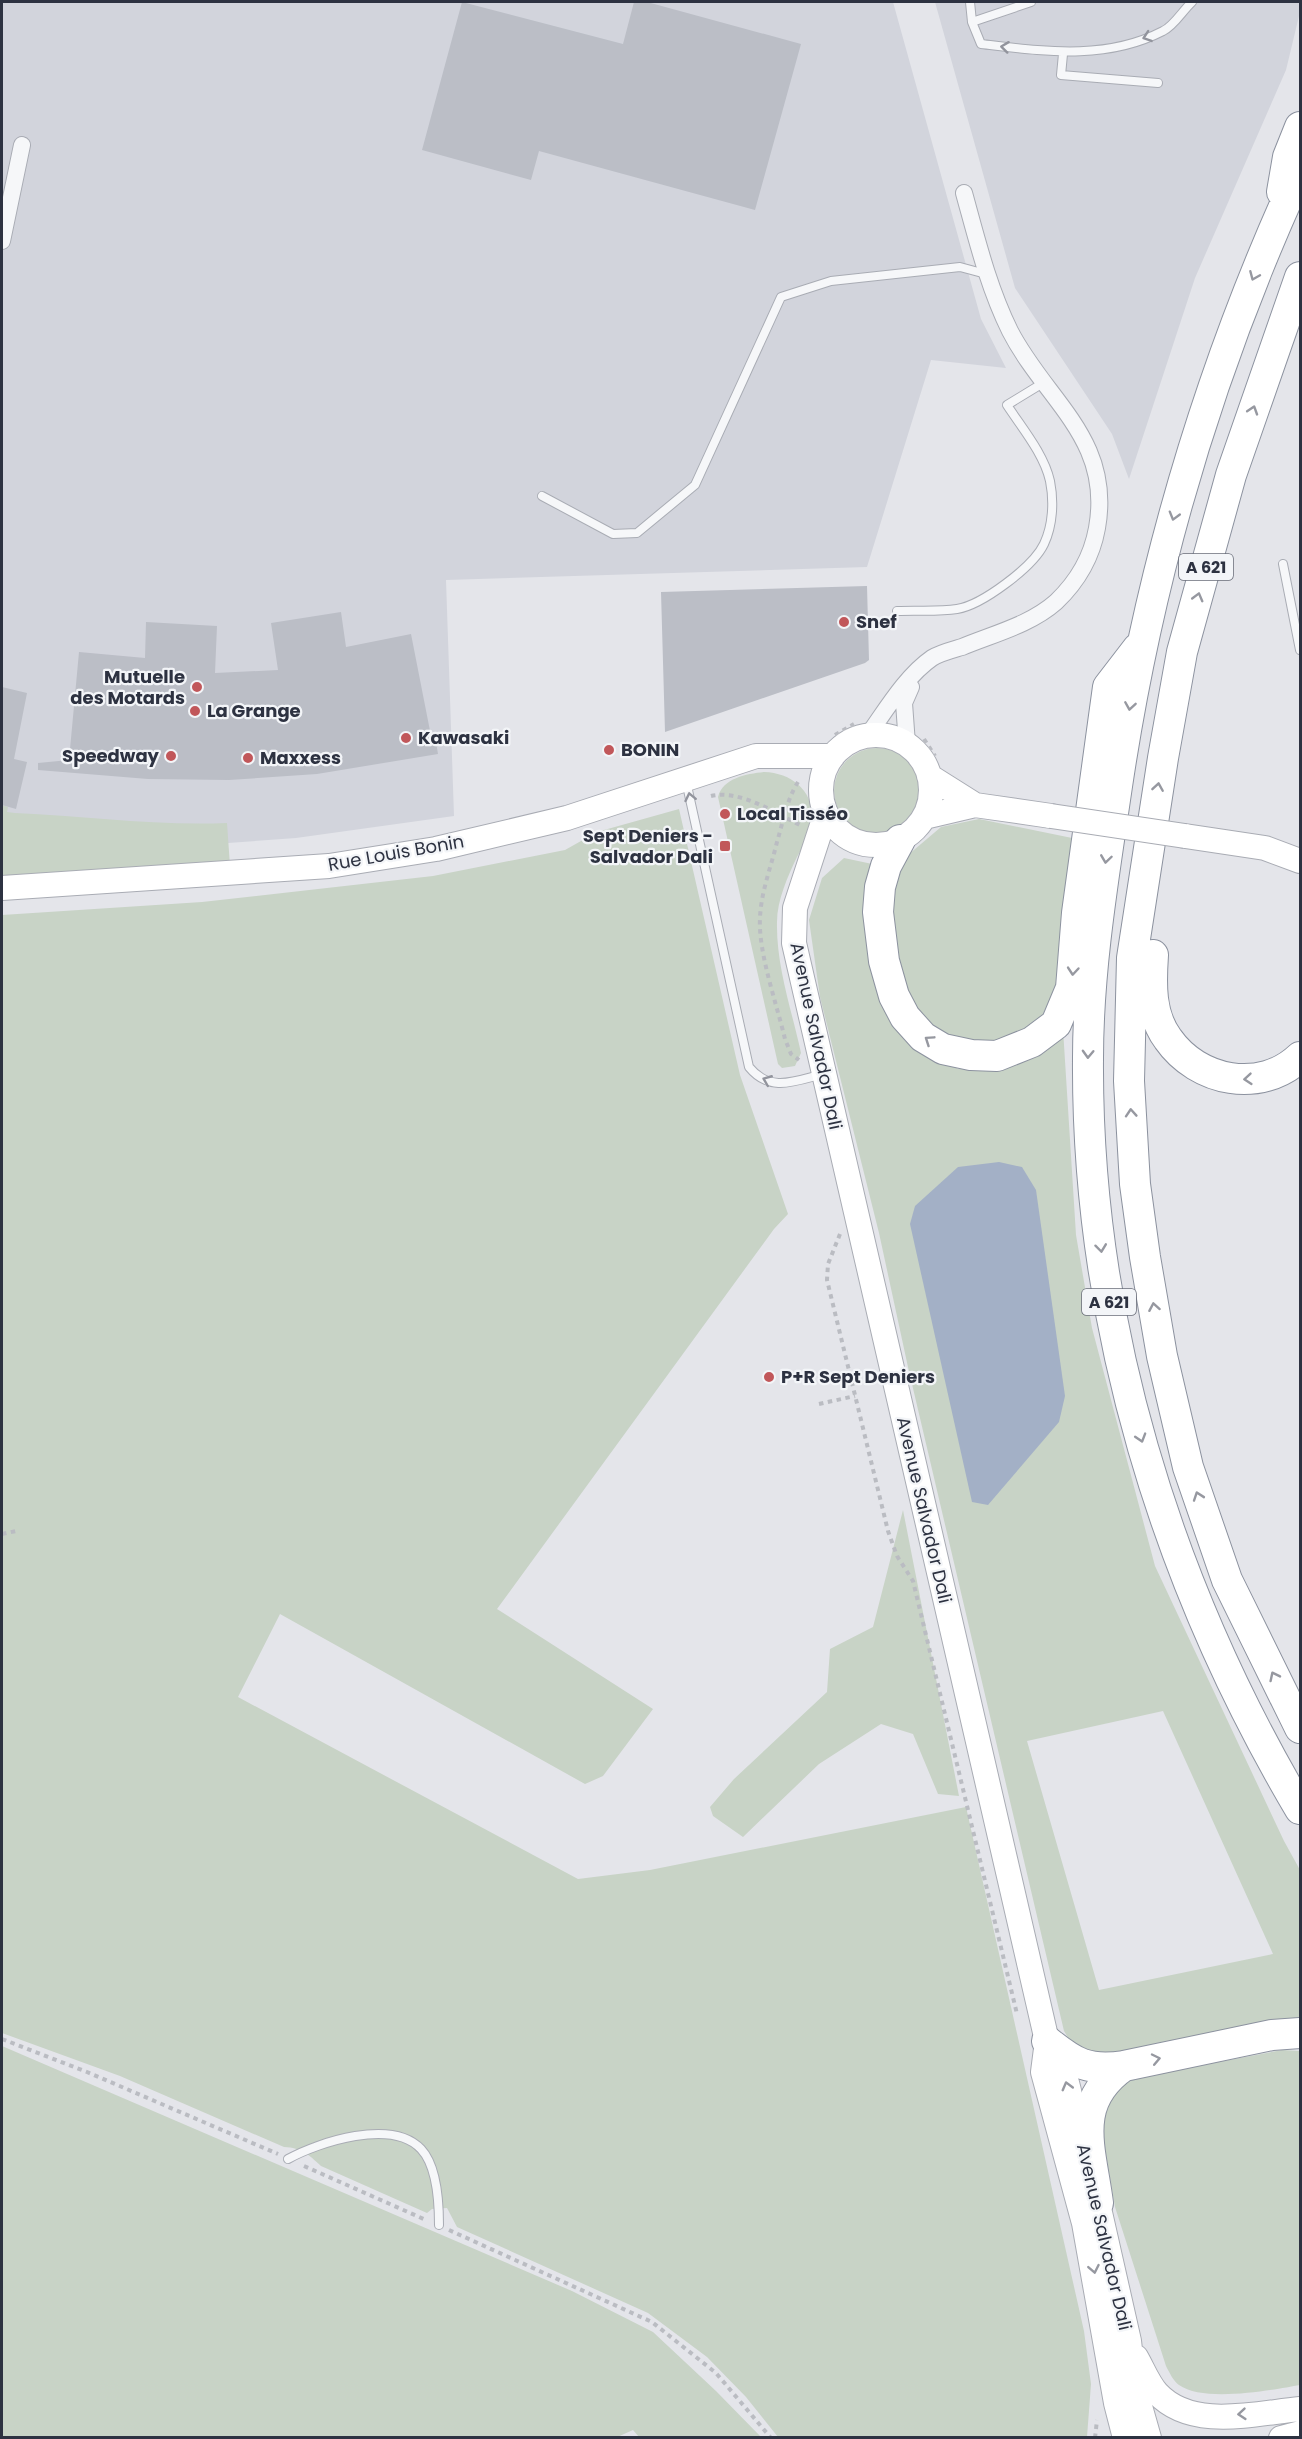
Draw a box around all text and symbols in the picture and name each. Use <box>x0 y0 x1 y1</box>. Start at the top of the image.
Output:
one-way arrow <box>1142 29 1153 42</box>
one-way arrow <box>1001 41 1010 54</box>
one-way arrow <box>1249 269 1261 280</box>
one-way arrow <box>1245 405 1258 416</box>
one-way arrow <box>1168 511 1181 521</box>
road number: A 621 <box>1179 554 1233 580</box>
one-way arrow <box>1190 592 1203 602</box>
place label: Snef <box>856 609 897 634</box>
marker: Snef <box>837 615 851 629</box>
place label: Mutuelle des Motards <box>70 664 185 710</box>
marker: Mutuelle des Motards <box>190 680 204 694</box>
place label: La Grange <box>207 698 301 723</box>
one-way arrow <box>1124 700 1137 710</box>
marker: La Grange <box>188 704 202 718</box>
place label: Kawasaki <box>418 725 509 750</box>
marker: Kawasaki <box>399 731 413 745</box>
place label: BONIN <box>621 737 679 762</box>
place label: Speedway <box>62 743 160 768</box>
marker: BONIN <box>602 743 616 757</box>
place label: Maxxess <box>260 745 341 770</box>
marker: Speedway <box>164 749 178 763</box>
marker: Maxxess <box>241 751 255 765</box>
one-way arrow <box>1152 783 1164 792</box>
one-way arrow <box>684 792 697 802</box>
place label: Local Tisséo <box>737 801 848 826</box>
marker: Local Tisséo <box>718 807 732 821</box>
place label: Sept Deniers - Salvador Dali <box>583 823 713 869</box>
street label: Rue Louis Bonin <box>326 828 466 877</box>
marker: Sept Deniers - Salvador Dali <box>718 839 732 853</box>
one-way arrow <box>1101 855 1113 864</box>
street label: Avenue Salvador Dali <box>784 940 849 1132</box>
one-way arrow <box>1066 967 1079 976</box>
one-way arrow <box>924 1036 935 1047</box>
one-way arrow <box>1082 1049 1094 1058</box>
one-way arrow <box>1243 1072 1252 1085</box>
one-way arrow <box>762 1075 773 1087</box>
one-way arrow <box>1124 1109 1137 1118</box>
one-way arrow <box>1094 1243 1106 1253</box>
road number: A 621 <box>1082 1289 1136 1315</box>
one-way arrow <box>1148 1302 1161 1312</box>
place label: P+R Sept Deniers <box>781 1364 935 1389</box>
marker: P+R Sept Deniers <box>762 1370 776 1384</box>
street label: Avenue Salvador Dali <box>891 1414 958 1606</box>
one-way arrow <box>1134 1432 1146 1443</box>
one-way arrow <box>1193 1492 1206 1502</box>
one-way arrow <box>1269 1671 1281 1682</box>
one-way arrow <box>1150 2053 1160 2066</box>
one-way arrow <box>1062 2081 1075 2091</box>
street label: Avenue Salvador Dali <box>1071 2141 1138 2333</box>
one-way arrow <box>1087 2264 1100 2274</box>
one-way arrow <box>1238 2407 1247 2420</box>

